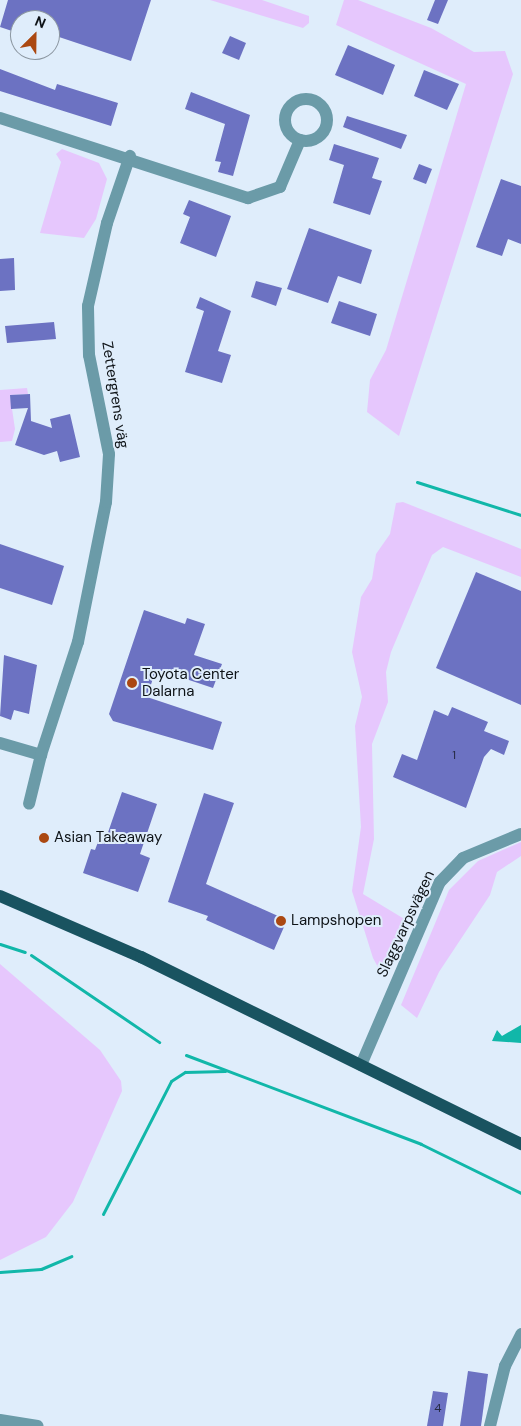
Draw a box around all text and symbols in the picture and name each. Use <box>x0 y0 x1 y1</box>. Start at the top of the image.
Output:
north arrow <box>10 10 60 60</box>
text: N <box>32 12 49 32</box>
street label: Zettergrens väg <box>98 340 132 450</box>
place label: Toyota Center Dalarna <box>142 665 239 700</box>
marker: Toyota Center Dalarna <box>126 677 138 689</box>
house number: 1 <box>452 749 456 763</box>
place label: Asian Takeaway <box>54 829 162 847</box>
marker: Asian Takeaway <box>38 832 50 844</box>
street label: Slaggvarpsvägen <box>373 868 439 980</box>
place label: Lampshopen <box>291 912 381 930</box>
marker: Lampshopen <box>275 915 287 927</box>
house number: 4 <box>434 1402 442 1416</box>

